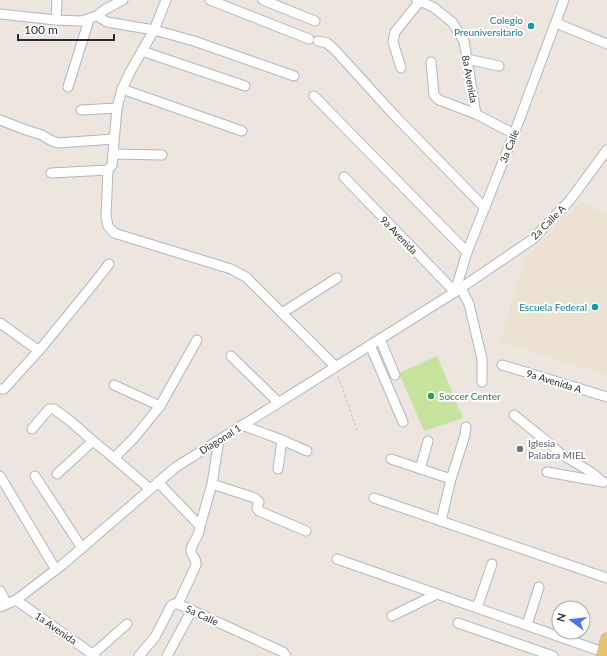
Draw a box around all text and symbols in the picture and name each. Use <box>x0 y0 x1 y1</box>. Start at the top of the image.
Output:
place label: Colegio Preuniversitario <box>454 14 523 38</box>
scale bar <box>18 16 114 42</box>
marker: Colegio Preuniversitario <box>526 21 536 31</box>
text: 100 m <box>24 22 58 37</box>
street label: 8a Avenida <box>460 54 480 104</box>
street label: 3a Calle <box>497 128 521 164</box>
street label: 2a Calle A <box>528 202 568 242</box>
street label: 9a Avenida <box>378 213 420 257</box>
place label: Escuela Federal <box>519 301 587 313</box>
marker: Escuela Federal <box>590 302 600 312</box>
street label: 9a Avenida A <box>525 367 583 395</box>
place label: Soccer Center <box>439 390 501 402</box>
marker: Soccer Center <box>426 391 436 401</box>
street label: Diagonal 1 <box>197 421 243 457</box>
place label: Iglesia Palabra MIEL <box>528 437 586 461</box>
marker: Iglesia Palabra MIEL <box>515 444 525 454</box>
north arrow <box>551 600 591 640</box>
street label: 5a Calle <box>184 602 220 628</box>
street label: 1a Avenida <box>33 609 79 647</box>
text: N <box>553 612 568 623</box>

